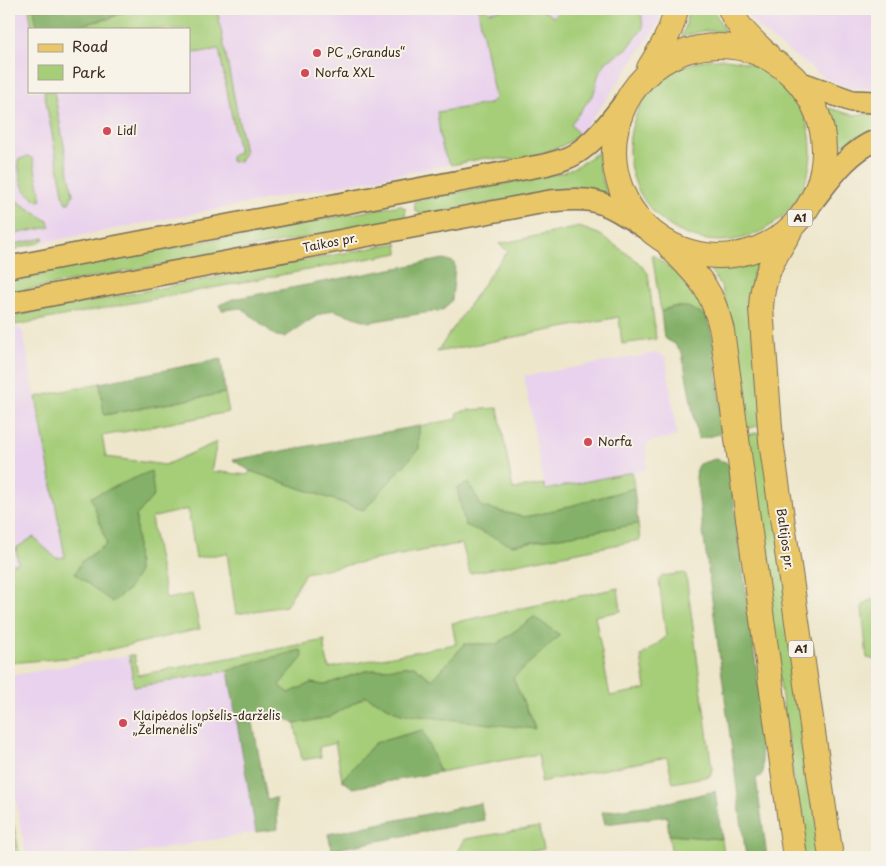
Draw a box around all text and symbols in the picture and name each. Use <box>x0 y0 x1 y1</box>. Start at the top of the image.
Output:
legend <box>28 28 190 92</box>
text: Road <box>72 34 108 57</box>
place label: PC „Grandus“ <box>327 43 405 61</box>
marker: PC „Grandus“ <box>311 47 323 59</box>
text: Park <box>72 60 106 83</box>
place label: Norfa XXL <box>315 63 375 81</box>
marker: Norfa XXL <box>299 67 311 79</box>
place label: Lidl <box>117 121 137 139</box>
marker: Lidl <box>101 125 113 137</box>
road number: A1 <box>788 210 812 227</box>
street label: Taikos pr. <box>301 228 359 256</box>
place label: Norfa <box>598 432 632 450</box>
marker: Norfa <box>582 436 594 448</box>
street label: Baltijos pr. <box>773 507 799 571</box>
road number: A1 <box>788 641 814 658</box>
place label: Klaipėdos lopšelis-darželis „Želmenėlis“ <box>133 706 281 738</box>
marker: Klaipėdos lopšelis-darželis „Želmenėlis“ <box>117 717 129 729</box>

